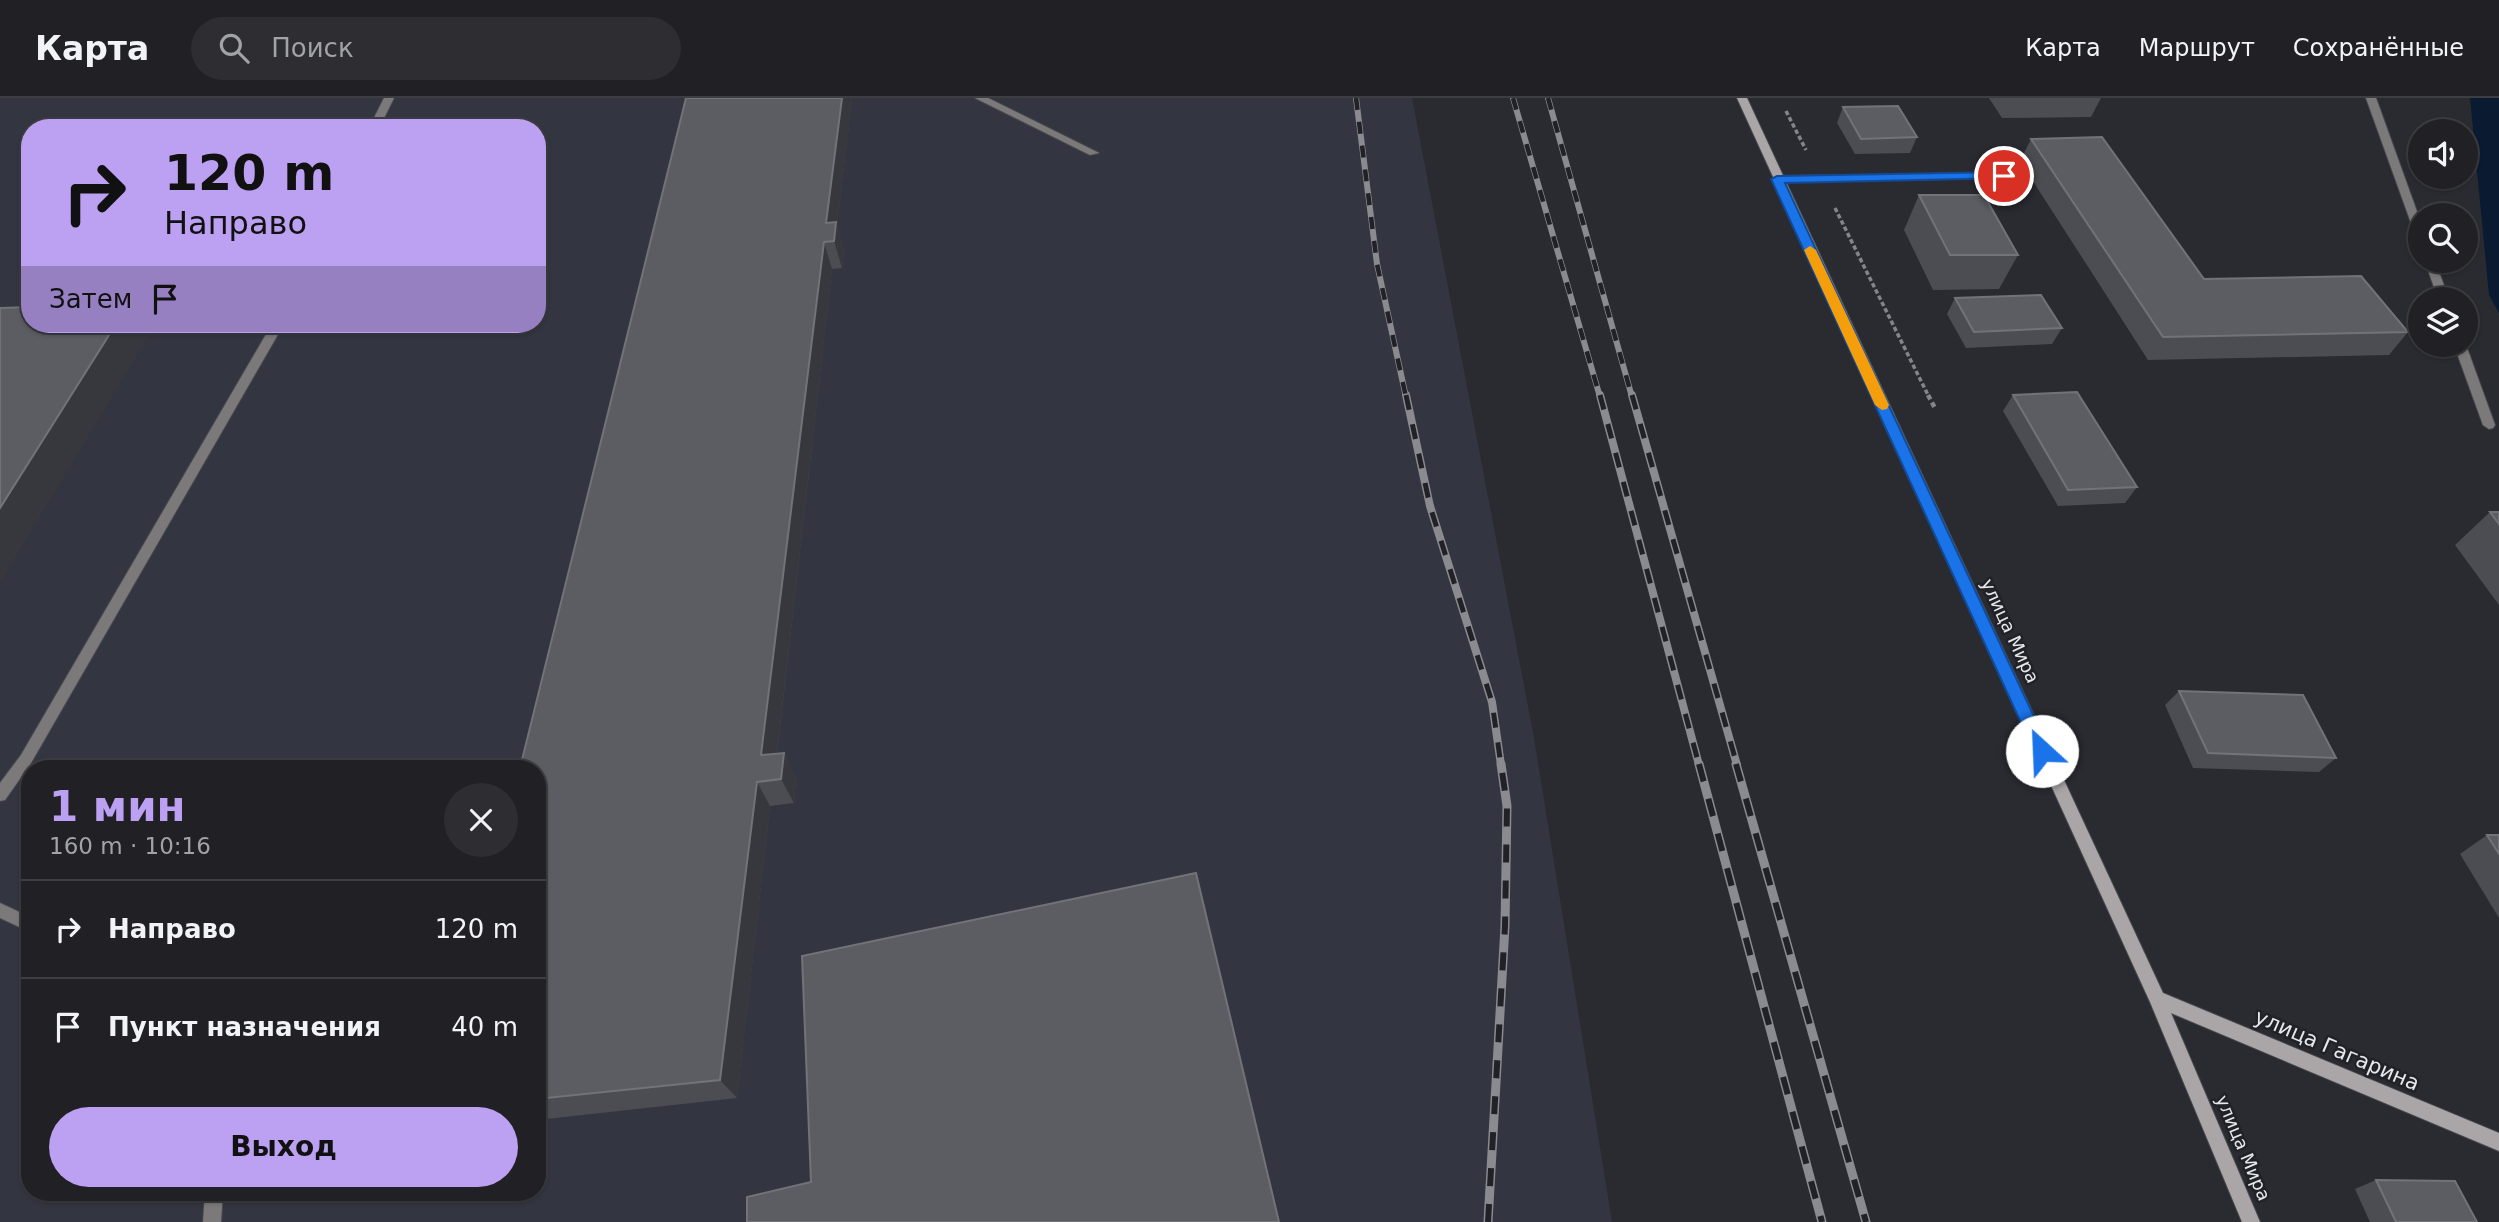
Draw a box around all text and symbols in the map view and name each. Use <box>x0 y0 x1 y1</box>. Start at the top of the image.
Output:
search box <box>191 17 681 80</box>
text: Карта <box>35 29 149 68</box>
icon: search <box>215 29 253 67</box>
text: Поиск <box>271 33 354 63</box>
text: Карта <box>2025 34 2101 62</box>
text: Маршрут <box>2139 34 2255 62</box>
text: Сохранённые <box>2293 34 2464 62</box>
map controls <box>2408 119 2478 357</box>
button: sound <box>2408 119 2478 189</box>
text: 120 m <box>164 145 334 202</box>
pin <box>1974 146 2034 206</box>
icon: right <box>49 147 140 238</box>
icon: arrive <box>1985 157 2023 195</box>
button: search <box>2408 203 2478 273</box>
text: Направо <box>164 204 307 242</box>
icon: arrive <box>146 280 184 318</box>
text: Затем <box>49 284 132 314</box>
button: layers <box>2408 287 2478 357</box>
street label: улица Мира <box>1977 575 2044 686</box>
position arrow <box>2005 714 2079 788</box>
text: 1 мин <box>49 782 186 831</box>
button: close <box>444 783 518 857</box>
text: 160 m · 10:16 <box>49 833 211 859</box>
icon: right <box>49 910 87 948</box>
text: Направо <box>108 914 236 944</box>
text: 120 m <box>435 914 518 944</box>
street label: улица Гагарина <box>2251 1004 2423 1096</box>
icon: arrive <box>49 1008 87 1046</box>
text: Пункт назначения <box>108 1012 381 1042</box>
text: 40 m <box>451 1012 518 1042</box>
street label: улица Мира <box>2212 1092 2275 1204</box>
button: Выход <box>49 1107 518 1187</box>

